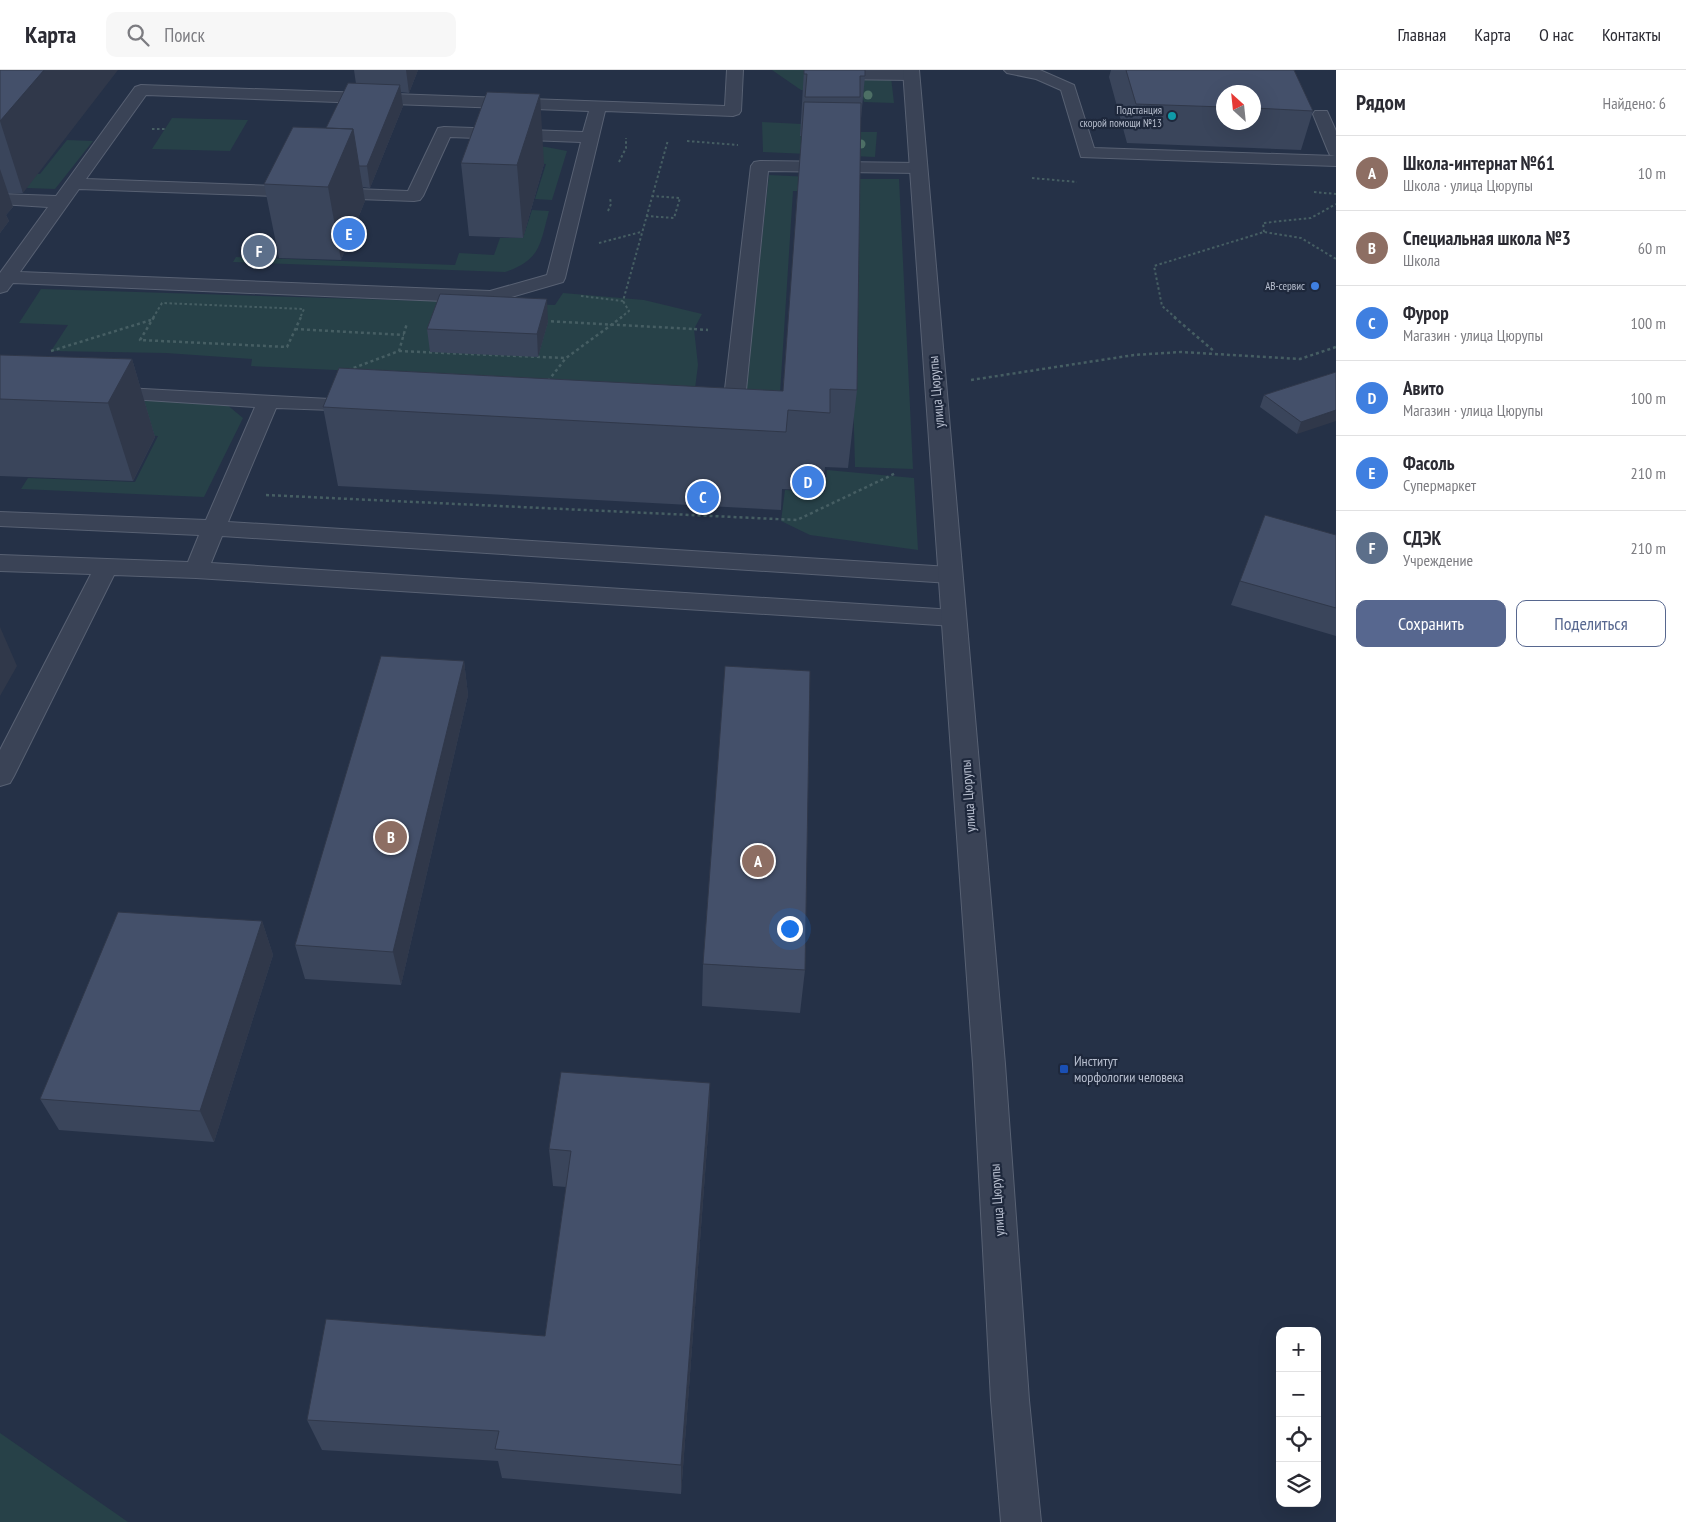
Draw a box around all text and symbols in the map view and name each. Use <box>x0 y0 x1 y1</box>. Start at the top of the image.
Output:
search box <box>106 12 456 57</box>
text: Карта <box>25 19 76 50</box>
icon: search <box>124 21 152 49</box>
text: Поиск <box>164 23 205 47</box>
text: Главная <box>1398 23 1446 46</box>
text: Карта <box>1474 23 1511 46</box>
text: О нас <box>1539 23 1574 46</box>
text: Контакты <box>1602 23 1661 46</box>
north arrow <box>1216 85 1261 130</box>
text: Рядом <box>1356 89 1406 116</box>
text: Найдено: 6 <box>1603 93 1666 113</box>
place label: Подстанция скорой помощи №13 <box>1080 103 1162 130</box>
marker: Подстанция скорой помощи №13 <box>1166 110 1178 122</box>
text: Школа-интернат №61 <box>1403 151 1555 175</box>
text: A <box>1368 163 1376 183</box>
text: 10 m <box>1638 163 1666 183</box>
text: Школа · улица Цюрупы <box>1403 175 1533 195</box>
pin: E <box>333 215 365 253</box>
text: Специальная школа №3 <box>1403 226 1571 250</box>
pin: F <box>243 232 275 270</box>
text: B <box>1368 238 1376 258</box>
text: 60 m <box>1638 238 1666 258</box>
text: Школа <box>1403 250 1440 270</box>
place label: АВ-сервис <box>1265 279 1305 293</box>
marker: АВ-сервис <box>1309 280 1321 292</box>
text: Фурор <box>1403 301 1449 325</box>
text: C <box>1368 313 1376 333</box>
text: 100 m <box>1631 313 1666 333</box>
text: Магазин · улица Цюрупы <box>1403 325 1543 345</box>
street label: улица Цюрупы <box>924 355 948 429</box>
text: Авито <box>1403 376 1444 400</box>
text: D <box>1368 388 1376 408</box>
text: 100 m <box>1631 388 1666 408</box>
text: Магазин · улица Цюрупы <box>1403 400 1543 420</box>
text: Фасоль <box>1403 451 1454 475</box>
pin: D <box>792 463 824 501</box>
text: E <box>1369 463 1375 483</box>
text: 210 m <box>1631 463 1666 483</box>
text: Супермаркет <box>1403 475 1476 495</box>
pin: C <box>687 478 719 516</box>
text: СДЭК <box>1403 526 1441 550</box>
text: F <box>1369 538 1375 558</box>
text: 210 m <box>1631 538 1666 558</box>
text: Учреждение <box>1403 550 1473 570</box>
button: Сохранить <box>1356 600 1506 647</box>
button: Поделиться <box>1516 600 1666 647</box>
street label: улица Цюрупы <box>957 759 979 833</box>
pin: B <box>375 818 407 856</box>
pin: A <box>742 842 774 880</box>
your location <box>777 916 803 942</box>
place label: Институт морфологии человека <box>1074 1052 1184 1086</box>
marker: Институт морфологии человека <box>1058 1063 1070 1075</box>
street label: улица Цюрупы <box>986 1163 1008 1237</box>
map controls <box>1276 1327 1321 1507</box>
button: + <box>1276 1327 1321 1372</box>
button: − <box>1276 1372 1321 1417</box>
button: locate <box>1276 1417 1321 1462</box>
button: layers <box>1276 1462 1321 1507</box>

